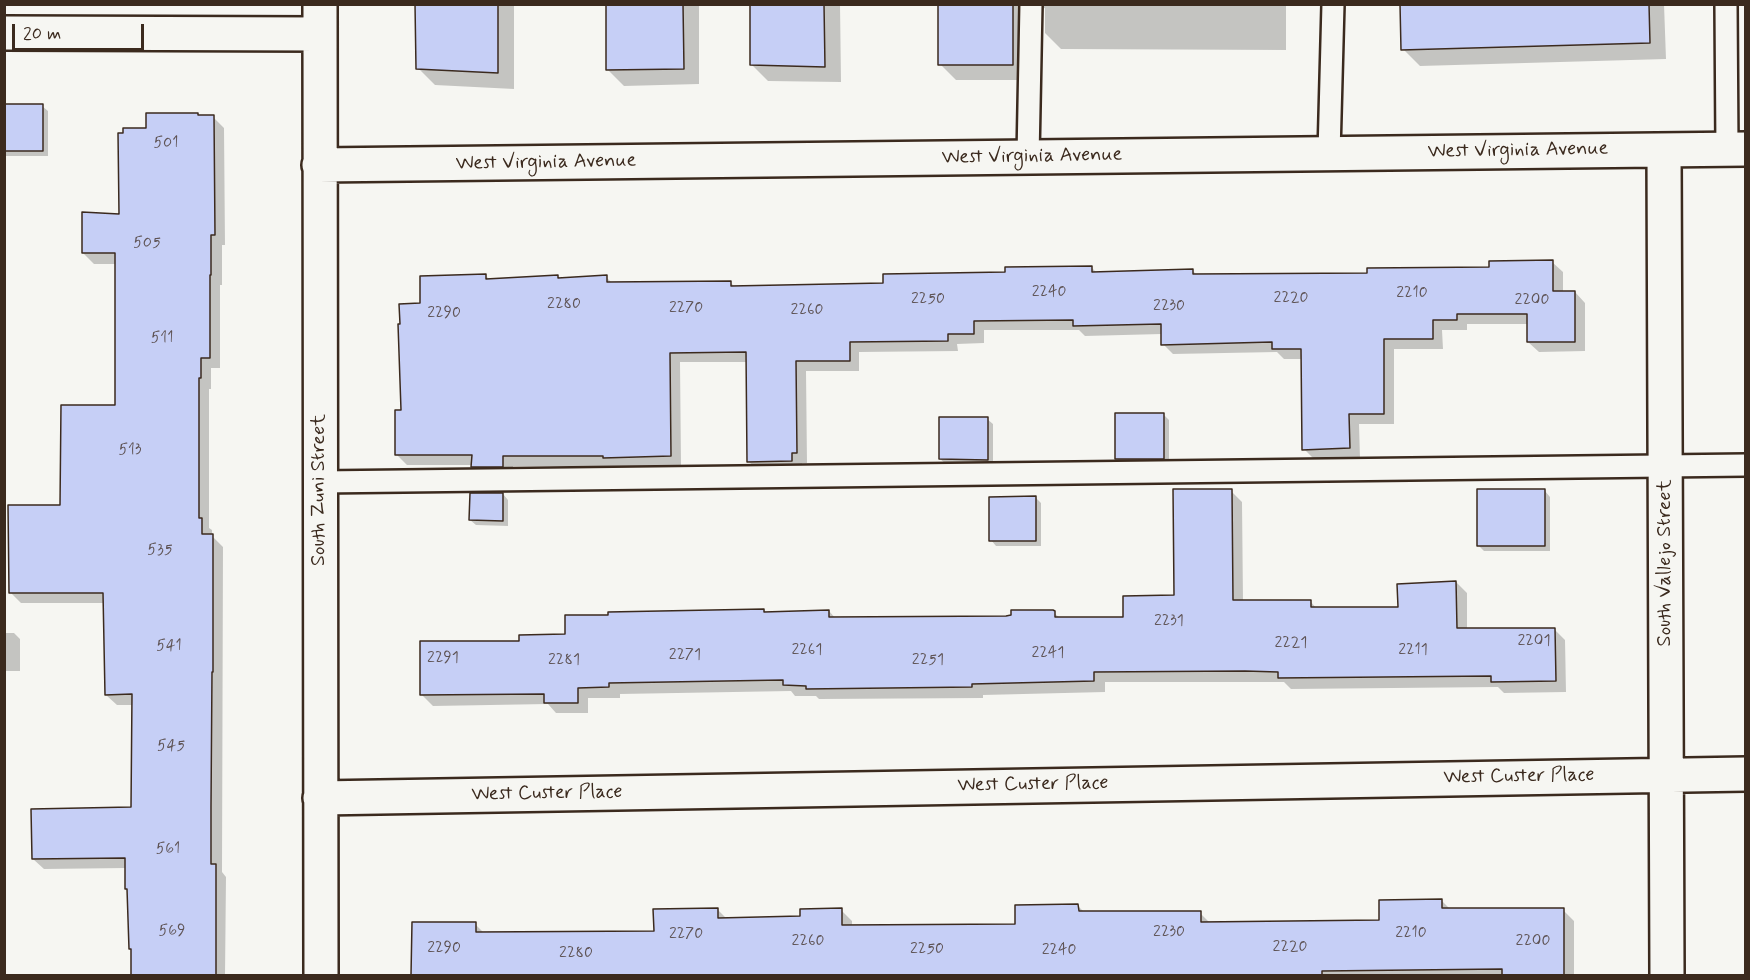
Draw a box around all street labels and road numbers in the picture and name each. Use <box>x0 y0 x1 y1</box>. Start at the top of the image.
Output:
street label: West Virginia Avenue <box>1428 137 1608 165</box>
street label: West Virginia Avenue <box>942 143 1122 171</box>
street label: West Virginia Avenue <box>456 149 636 177</box>
street label: South Zuni Street <box>308 414 332 566</box>
street label: South Vallejo Street <box>1654 480 1678 646</box>
street label: West Custer Place <box>1443 764 1595 790</box>
street label: West Custer Place <box>957 772 1109 798</box>
street label: West Custer Place <box>471 781 623 807</box>

